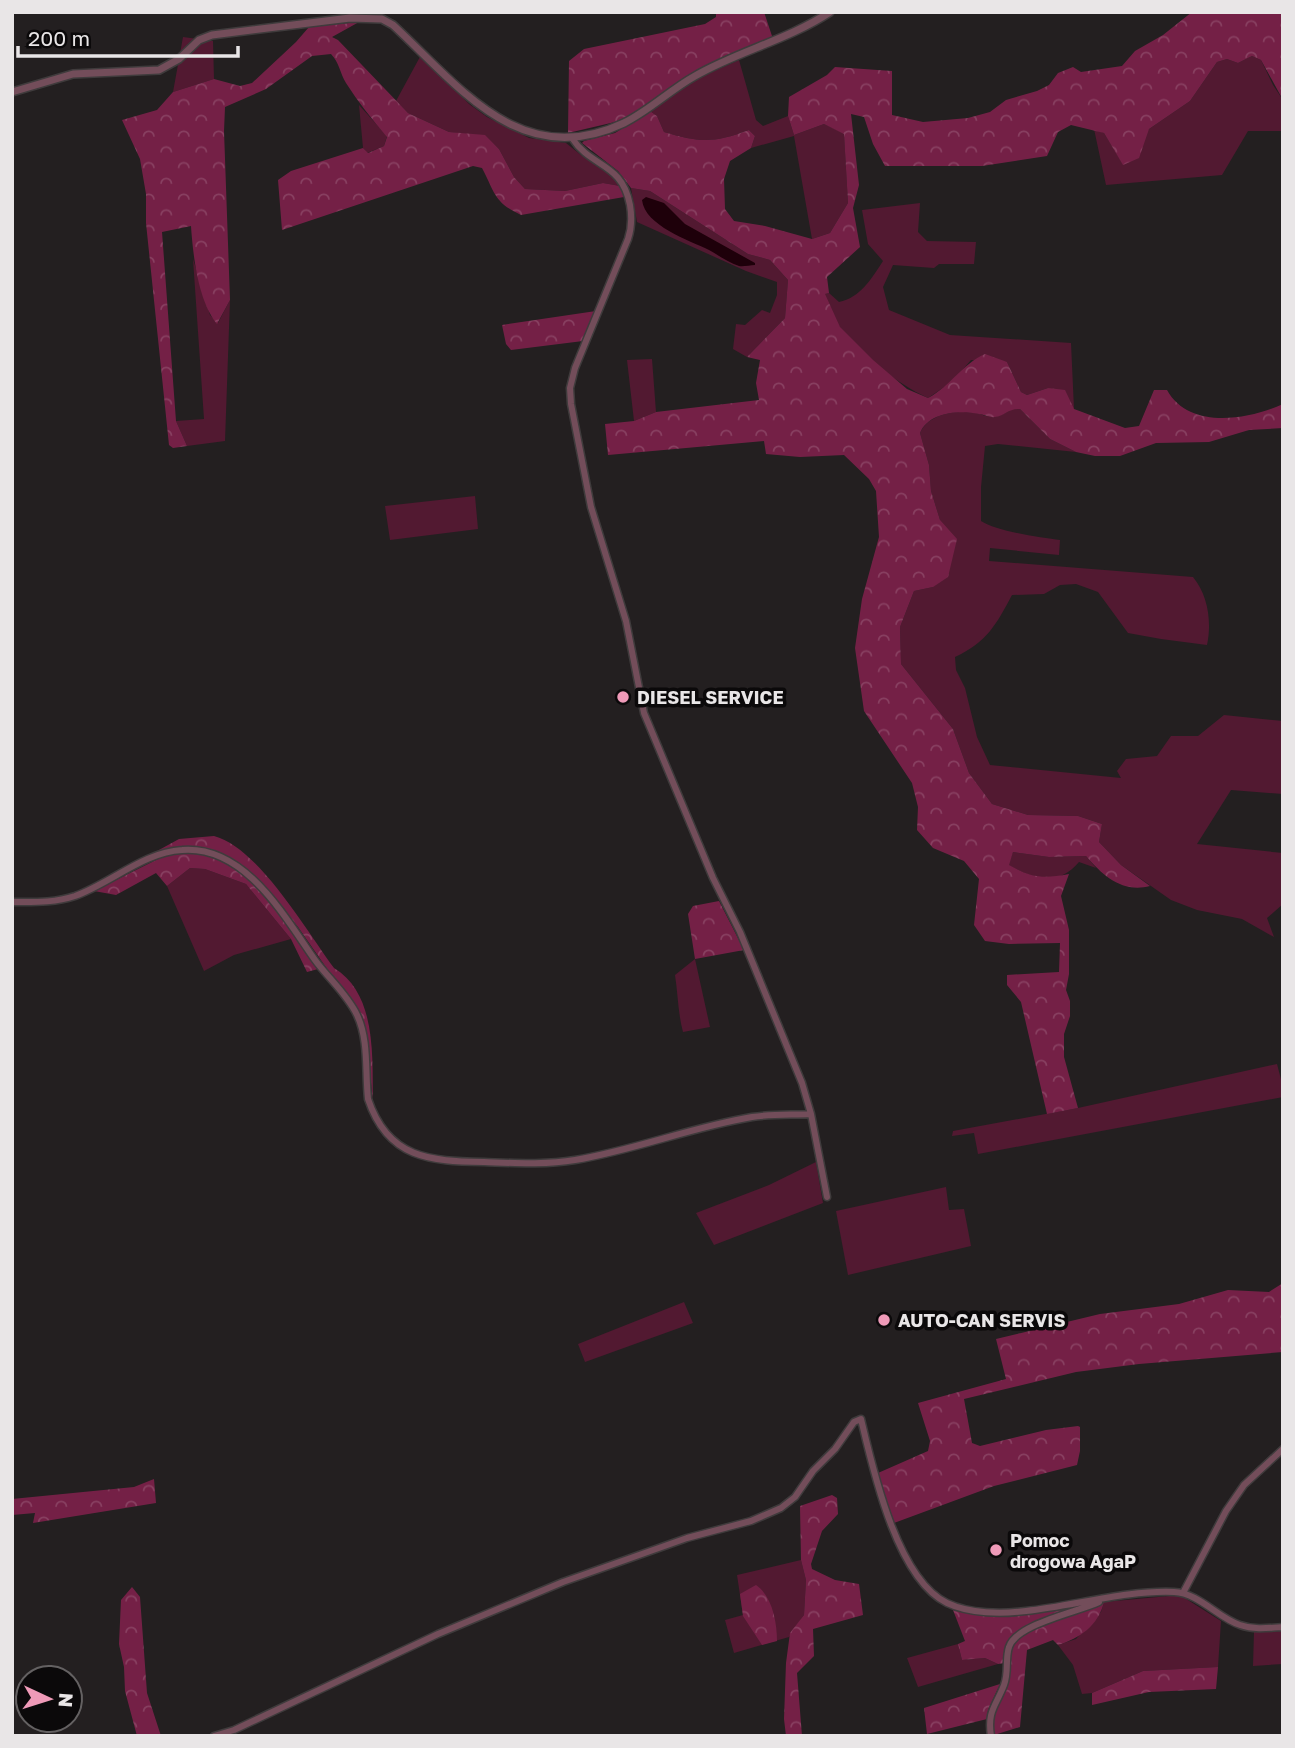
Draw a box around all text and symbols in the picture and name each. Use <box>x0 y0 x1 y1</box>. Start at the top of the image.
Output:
scale bar <box>18 14 238 58</box>
text: 200 m <box>28 25 90 51</box>
place label: DIESEL SERVICE <box>637 686 784 708</box>
marker: DIESEL SERVICE <box>615 689 631 705</box>
place label: AUTO-CAN SERVIS <box>898 1309 1066 1331</box>
marker: AUTO-CAN SERVIS <box>876 1312 892 1328</box>
place label: Pomoc drogowa AgaP <box>1010 1529 1136 1572</box>
marker: Pomoc drogowa AgaP <box>988 1542 1004 1558</box>
north arrow <box>14 1664 84 1734</box>
text: N <box>54 1692 78 1708</box>

